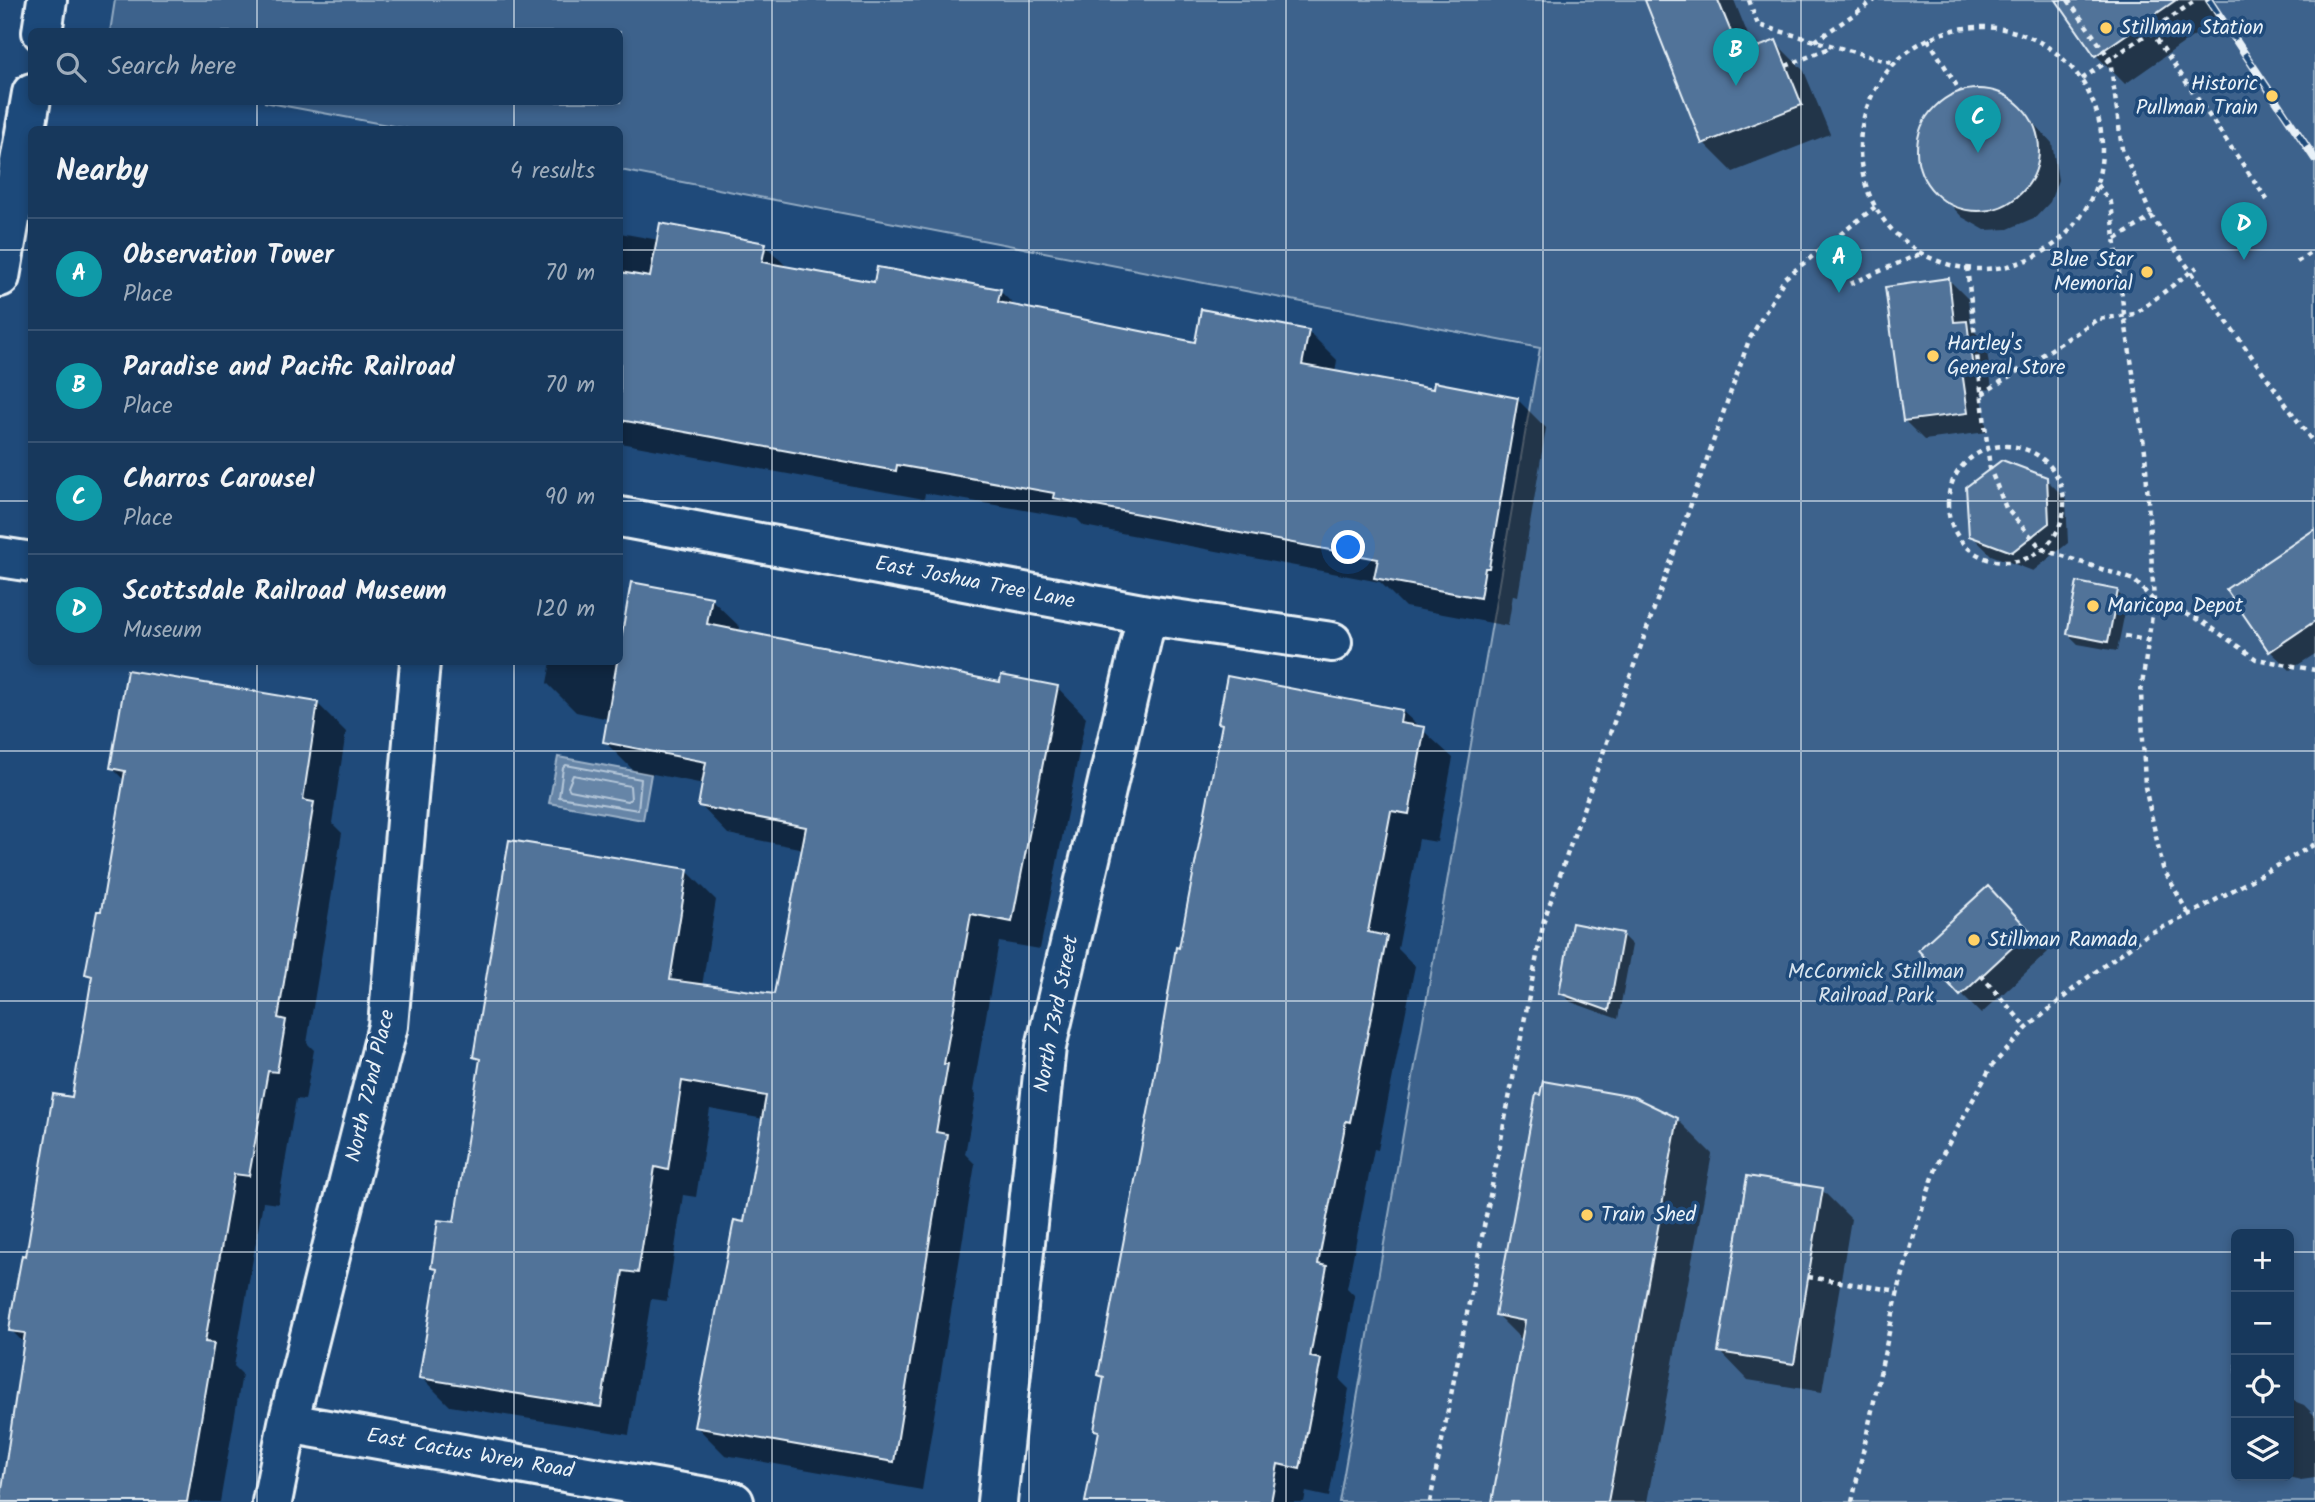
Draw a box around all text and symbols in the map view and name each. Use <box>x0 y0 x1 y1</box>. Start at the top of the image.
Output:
place label: Stillman Station <box>2120 12 2264 45</box>
marker: Stillman Station <box>2098 20 2114 36</box>
search box <box>28 28 623 105</box>
pin: B <box>1713 28 1759 86</box>
text: Search here <box>108 46 236 88</box>
icon: search <box>52 48 90 86</box>
place label: Historic Pullman Train <box>2136 68 2258 125</box>
marker: Historic Pullman Train <box>2264 88 2280 104</box>
pin: C <box>1955 95 2001 153</box>
text: Nearby <box>56 148 148 196</box>
text: 4 results <box>510 154 595 190</box>
pin: D <box>2221 202 2267 260</box>
text: Observation Tower <box>123 235 334 277</box>
pin: A <box>1816 235 1862 293</box>
place label: Blue Star Memorial <box>2050 244 2134 301</box>
text: A <box>72 256 86 292</box>
text: 70 m <box>545 256 595 292</box>
marker: Blue Star Memorial <box>2139 264 2155 280</box>
text: Place <box>123 277 173 313</box>
place label: Hartley's General Store <box>1947 328 2066 385</box>
text: Paradise and Pacific Railroad <box>123 347 455 389</box>
marker: Hartley's General Store <box>1925 348 1941 364</box>
text: B <box>72 368 86 404</box>
text: 70 m <box>545 368 595 404</box>
text: Place <box>123 389 173 425</box>
text: Charros Carousel <box>123 459 315 501</box>
text: C <box>72 480 86 516</box>
text: 90 m <box>545 480 595 516</box>
text: Place <box>123 501 173 537</box>
your location <box>1331 530 1365 564</box>
street label: East Joshua Tree Lane <box>872 547 1078 619</box>
text: Scottsdale Railroad Museum <box>123 571 447 613</box>
place label: Maricopa Depot <box>2107 590 2244 623</box>
text: D <box>71 592 87 628</box>
text: 120 m <box>535 592 595 628</box>
marker: Maricopa Depot <box>2085 598 2101 614</box>
text: Museum <box>123 613 202 649</box>
place label: Stillman Ramada <box>1988 924 2138 957</box>
street label: North 73rd Street <box>1026 932 1089 1095</box>
marker: Stillman Ramada <box>1966 932 1982 948</box>
park label: McCormick Stillman Railroad Park <box>1788 956 1964 1013</box>
street label: North 72nd Place <box>337 1006 405 1166</box>
place label: Train Shed <box>1601 1199 1697 1232</box>
marker: Train Shed <box>1579 1207 1595 1223</box>
map controls <box>2231 1229 2294 1481</box>
button: + <box>2231 1229 2294 1292</box>
button: − <box>2231 1292 2294 1355</box>
button: locate <box>2231 1355 2294 1418</box>
button: layers <box>2231 1418 2294 1481</box>
street label: East Cactus Wren Road <box>364 1420 577 1489</box>

